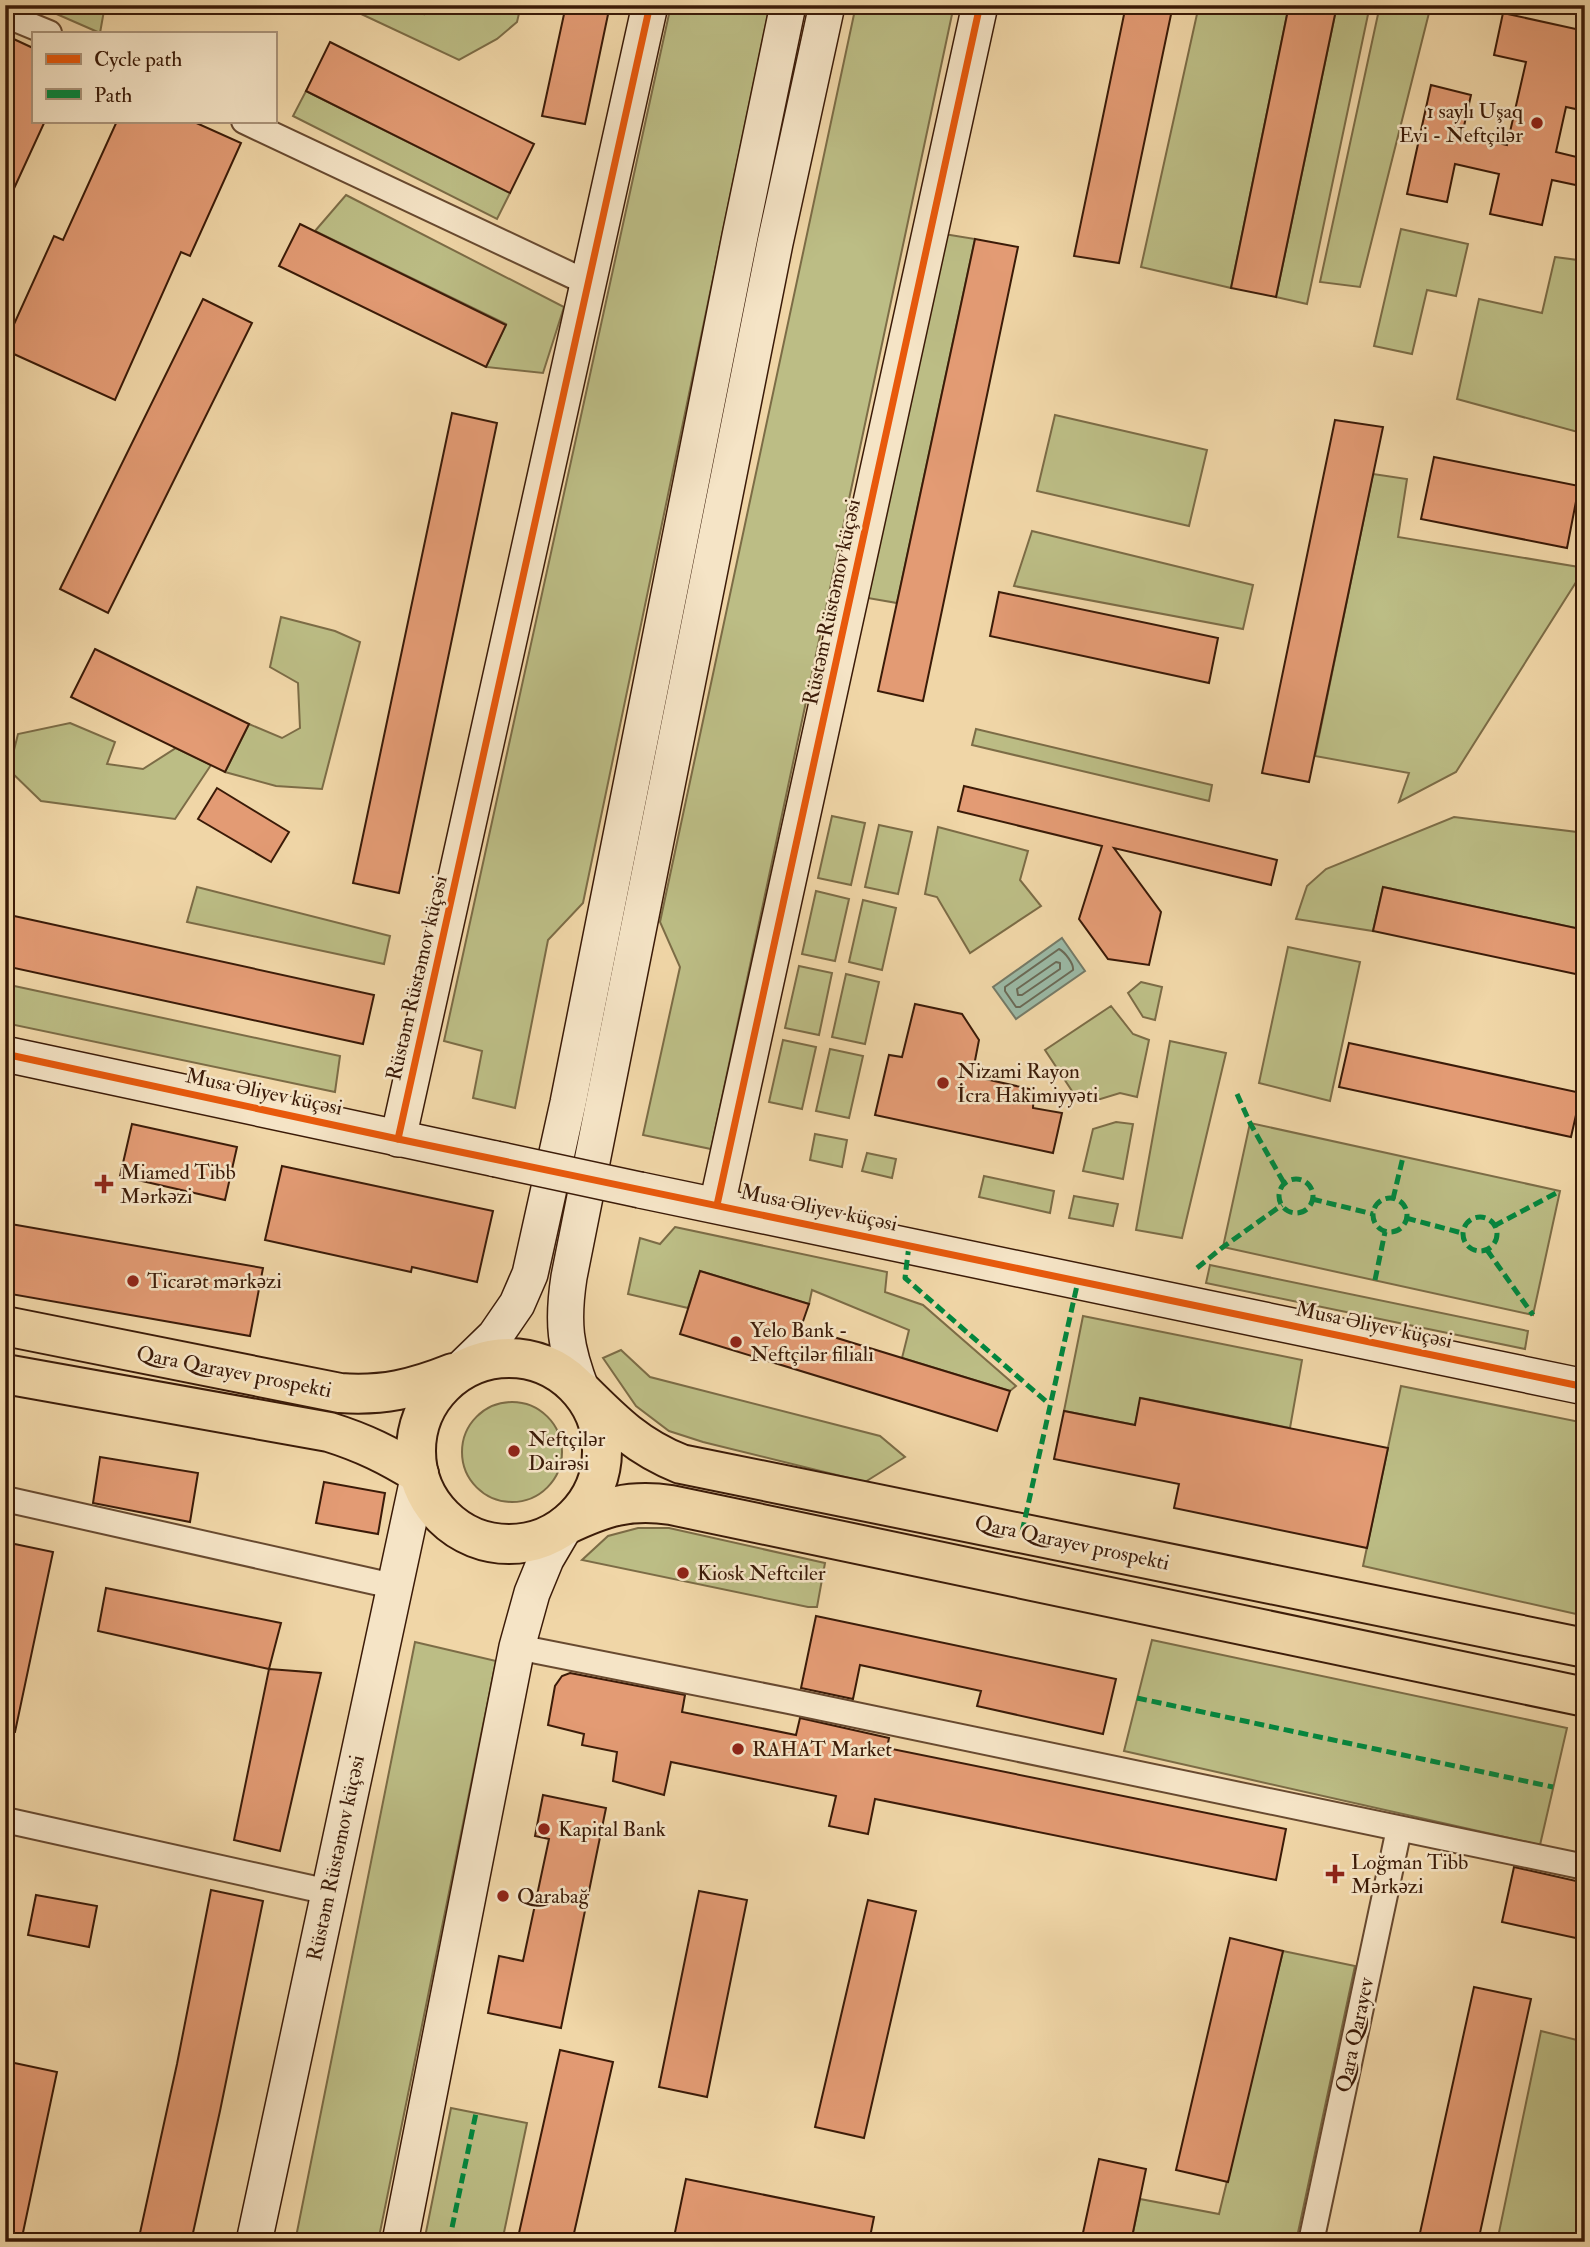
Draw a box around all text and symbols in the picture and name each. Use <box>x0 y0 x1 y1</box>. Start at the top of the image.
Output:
legend <box>32 32 276 122</box>
text: Cycle path <box>94 46 182 73</box>
text: Path <box>94 82 132 109</box>
place label: 1 saylı Uşaq Evi - Neftçilər <box>1399 98 1523 149</box>
marker: 1 saylı Uşaq Evi - Neftçilər <box>1529 115 1545 131</box>
street label: Rüstəm Rüstəmov küçəsi <box>797 496 867 707</box>
street label: Rüstəm Rüstəmov küçəsi <box>380 872 454 1083</box>
place label: Nizami Rayon İcra Hakimiyyəti <box>957 1058 1099 1109</box>
street label: Musa Əliyev küçəsi <box>183 1062 345 1122</box>
marker: Nizami Rayon İcra Hakimiyyəti <box>935 1075 951 1091</box>
place label: Miamed Tibb Mərkəzi <box>120 1159 236 1210</box>
marker: Miamed Tibb Mərkəzi <box>94 1174 114 1194</box>
street label: Musa Əliyev küçəsi <box>738 1178 900 1238</box>
place label: Ticarət mərkəzi <box>147 1268 282 1295</box>
marker: Ticarət mərkəzi <box>125 1273 141 1289</box>
street label: Musa Əliyev küçəsi <box>1293 1295 1455 1355</box>
place label: Yelo Bank - Neftçilər filialı <box>750 1317 874 1368</box>
marker: Yelo Bank - Neftçilər filialı <box>728 1334 744 1350</box>
street label: Qara Qarayev prospekti <box>134 1340 334 1404</box>
place label: Neftçilər Dairəsi <box>528 1426 605 1477</box>
marker: Neftçilər Dairəsi <box>506 1443 522 1459</box>
street label: Qara Qarayev prospekti <box>972 1509 1172 1577</box>
place label: Kiosk Neftciler <box>697 1560 826 1587</box>
marker: Kiosk Neftciler <box>675 1565 691 1581</box>
place label: RAHAT Market <box>752 1736 892 1763</box>
marker: RAHAT Market <box>730 1741 746 1757</box>
street label: Rüstəm Rüstəmov küçəsi <box>301 1752 371 1963</box>
place label: Kapital Bank <box>558 1816 666 1843</box>
marker: Kapital Bank <box>536 1821 552 1837</box>
place label: Loğman Tibb Mərkəzi <box>1351 1849 1468 1900</box>
marker: Loğman Tibb Mərkəzi <box>1325 1864 1345 1884</box>
place label: Qarabağ <box>517 1883 590 1910</box>
marker: Qarabağ <box>495 1888 511 1904</box>
street label: Qara Qarayev <box>1330 1974 1381 2095</box>

